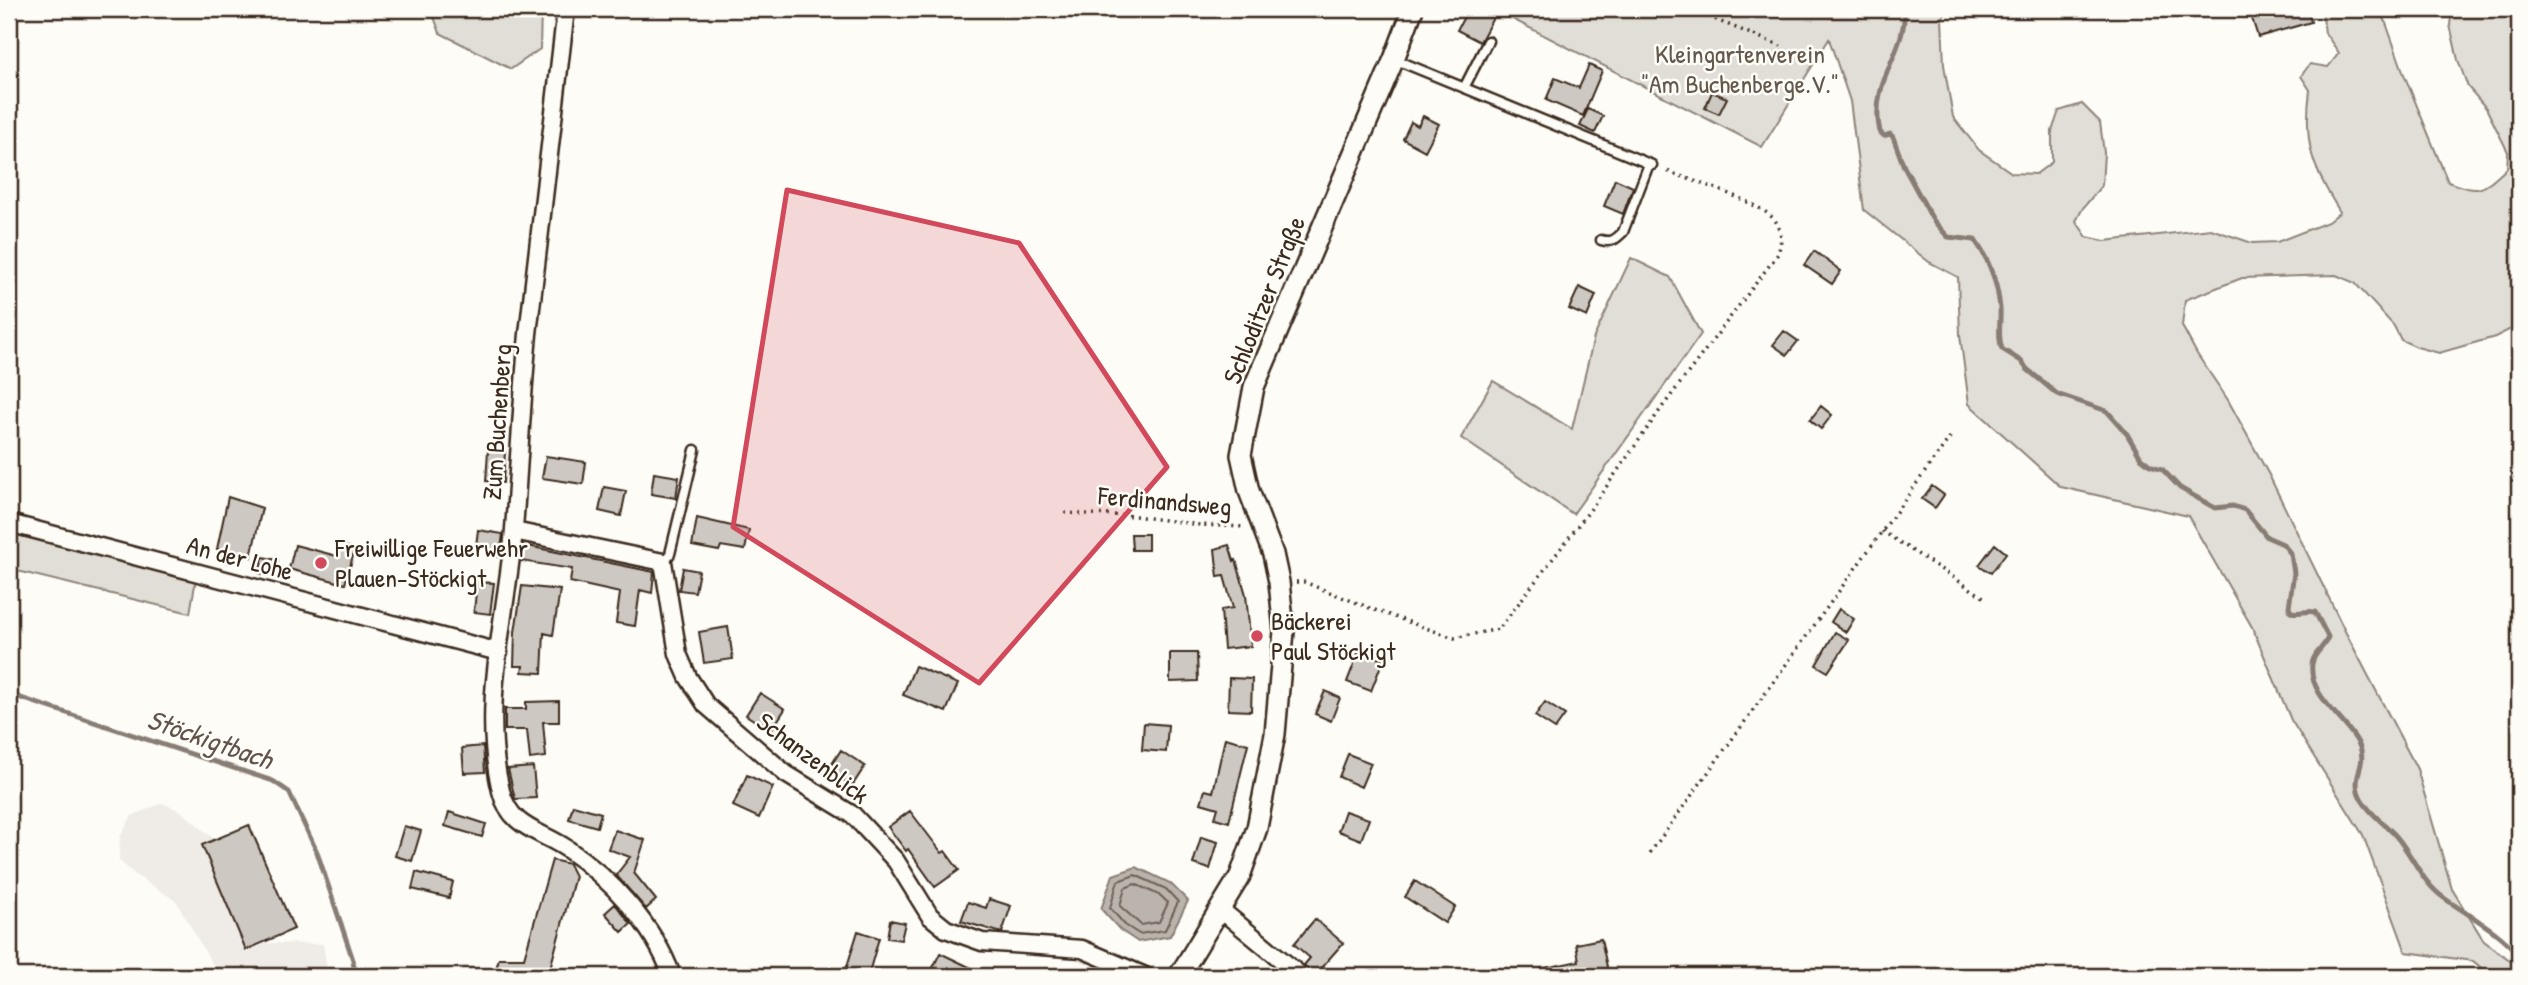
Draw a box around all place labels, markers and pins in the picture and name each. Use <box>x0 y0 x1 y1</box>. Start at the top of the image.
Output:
place label: Freiwillige Feuerwehr Plauen-Stöckigt <box>334 530 528 595</box>
marker: Freiwillige Feuerwehr Plauen-Stöckigt <box>313 555 329 571</box>
place label: Bäckerei Paul Stöckigt <box>1271 603 1397 668</box>
marker: Bäckerei Paul Stöckigt <box>1249 628 1265 644</box>

